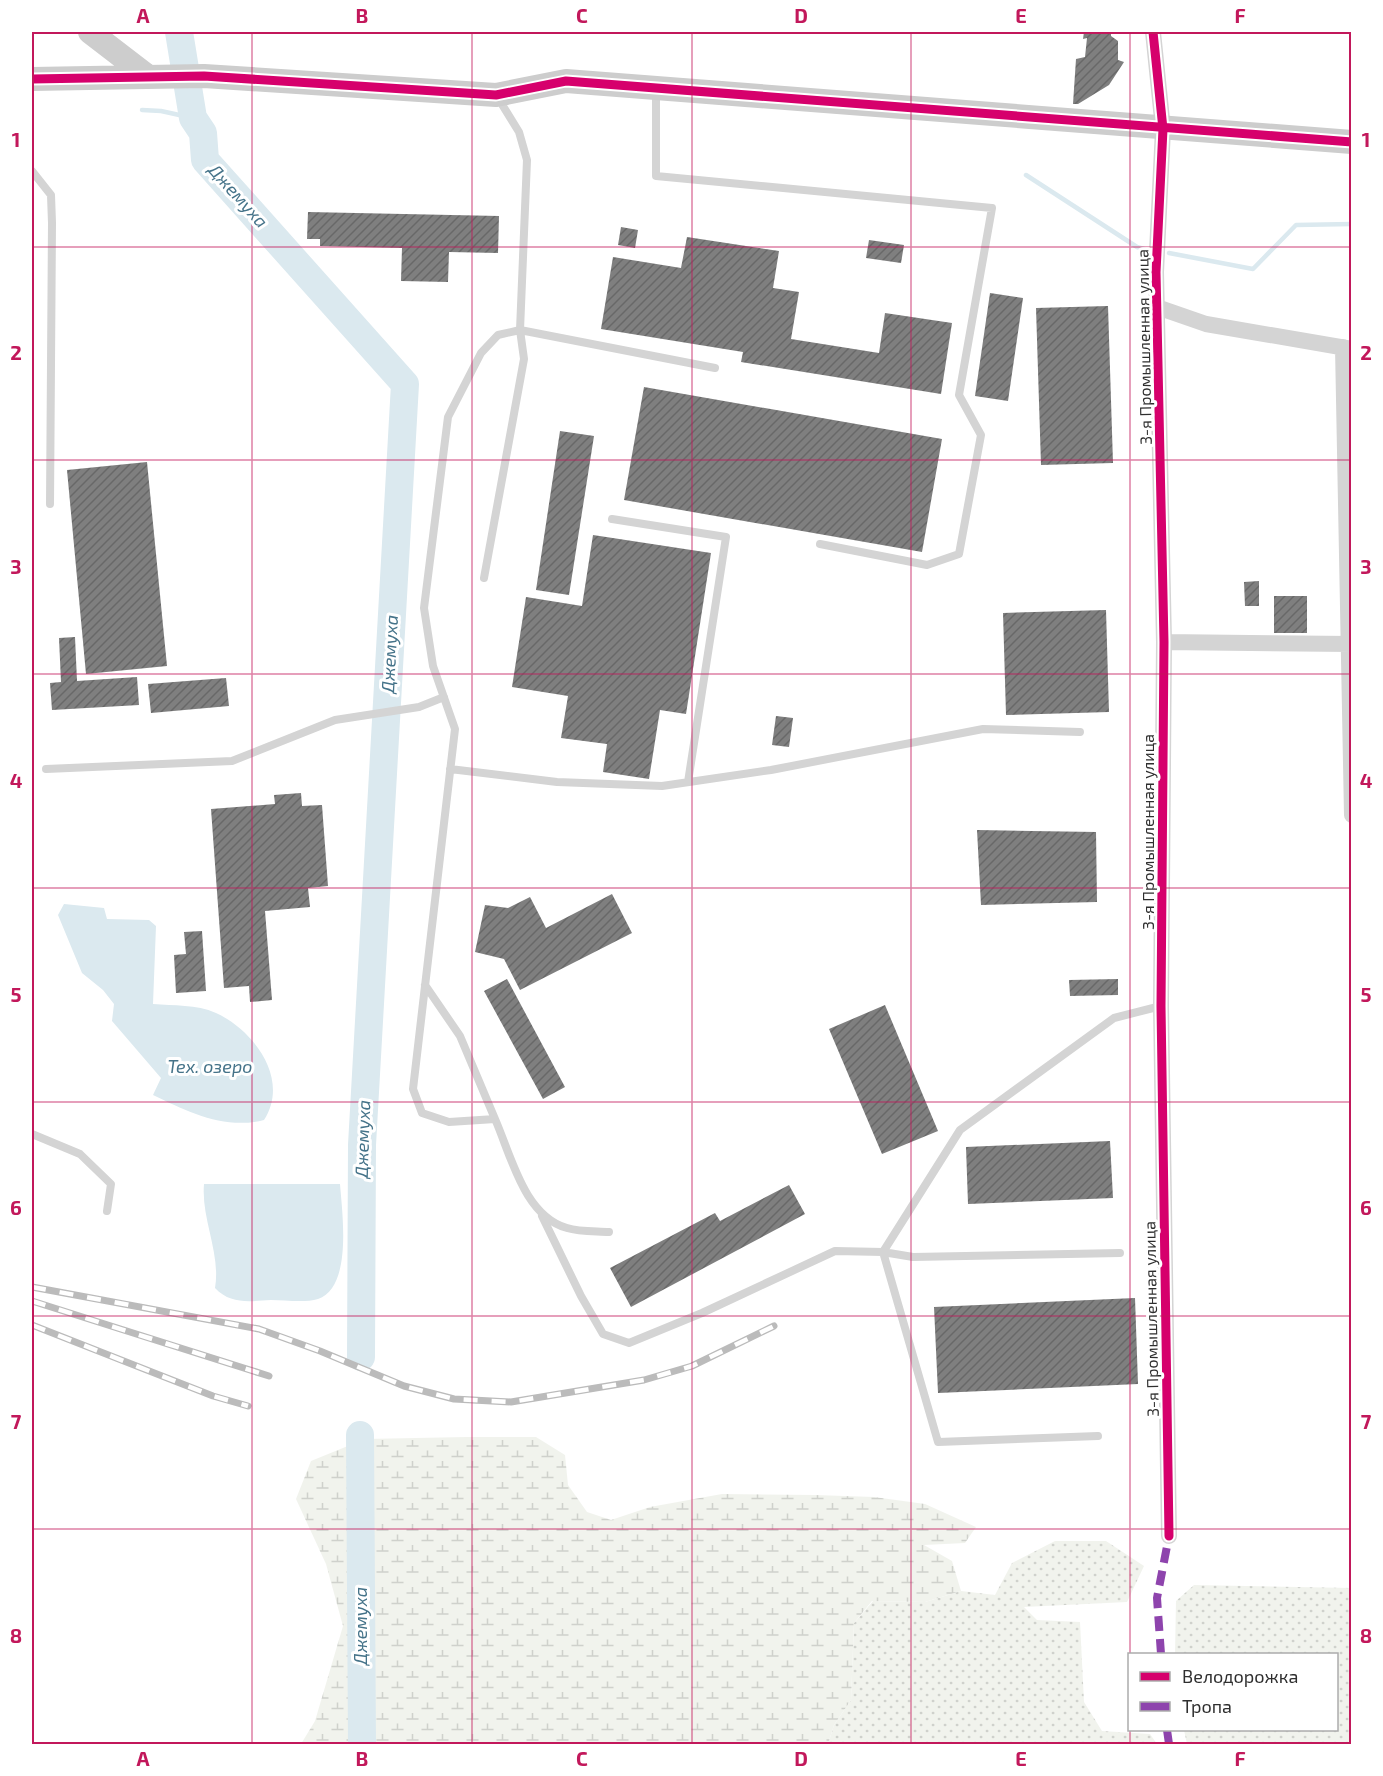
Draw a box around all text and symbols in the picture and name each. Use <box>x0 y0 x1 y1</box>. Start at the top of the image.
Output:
text: A <box>136 3 150 27</box>
text: B <box>356 3 368 27</box>
text: C <box>576 3 588 27</box>
text: D <box>794 3 808 27</box>
text: E <box>1015 3 1027 27</box>
text: F <box>1234 3 1246 27</box>
text: 1 <box>12 127 20 151</box>
text: 1 <box>1362 127 1370 151</box>
water label: Джемуха <box>204 158 273 232</box>
street label: 3-я Промышленная улица <box>1132 249 1156 445</box>
text: 2 <box>10 340 22 364</box>
text: 2 <box>1360 340 1372 364</box>
text: 3 <box>10 554 22 578</box>
text: 3 <box>1360 554 1372 578</box>
water label: Джемуха <box>376 614 402 695</box>
street label: 3-я Промышленная улица <box>1138 734 1158 930</box>
text: 4 <box>10 768 23 792</box>
text: 4 <box>1360 768 1373 792</box>
text: 5 <box>10 982 22 1006</box>
text: 5 <box>1360 982 1372 1006</box>
water label: Тех. озеро <box>168 1055 253 1077</box>
water label: Джемуха <box>350 1099 374 1180</box>
text: 6 <box>10 1195 22 1219</box>
text: 6 <box>1360 1195 1372 1219</box>
street label: 3-я Промышленная улица <box>1139 1221 1163 1417</box>
text: 7 <box>11 1409 22 1433</box>
text: 7 <box>1361 1409 1372 1433</box>
water label: Джемуха <box>349 1587 371 1666</box>
text: 8 <box>10 1623 22 1647</box>
text: 8 <box>1360 1623 1372 1647</box>
legend <box>1128 1653 1338 1731</box>
text: Велодорожка <box>1182 1665 1298 1687</box>
text: Тропа <box>1182 1695 1232 1717</box>
text: A <box>136 1746 150 1770</box>
text: B <box>356 1746 368 1770</box>
text: C <box>576 1746 588 1770</box>
text: D <box>794 1746 808 1770</box>
text: E <box>1015 1746 1027 1770</box>
text: F <box>1234 1746 1246 1770</box>

